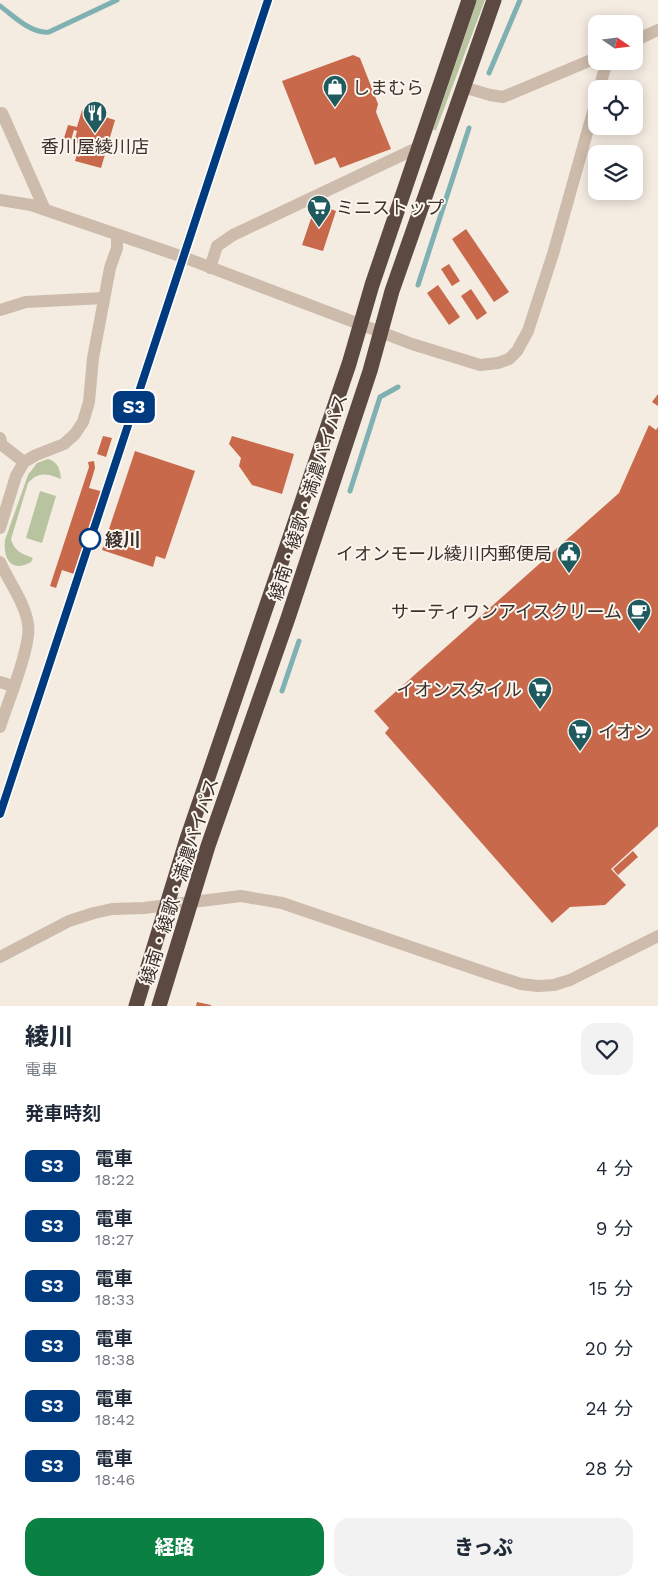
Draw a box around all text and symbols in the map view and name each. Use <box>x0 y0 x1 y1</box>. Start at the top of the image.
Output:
north arrow <box>588 15 642 70</box>
map controls <box>588 15 643 200</box>
shop icon: しまむら <box>322 74 348 108</box>
place label: しまむら <box>352 77 424 98</box>
button: locate <box>588 80 643 135</box>
restaurant icon: 香川屋綾川店 <box>82 100 108 134</box>
place label: 香川屋綾川店 <box>41 136 149 157</box>
button: layers <box>588 145 643 200</box>
supermarket icon: ミニストップ <box>306 194 332 228</box>
place label: ミニストップ <box>336 197 444 218</box>
line badge: S3 <box>112 391 156 423</box>
street label: 綾南・綾歌・満濃バイパス <box>265 391 351 603</box>
text: S3 <box>123 396 145 417</box>
marker: 綾川 <box>79 528 101 550</box>
place label: 綾川 <box>105 529 141 550</box>
public building icon: イオンモール綾川内郵便局 <box>556 540 582 574</box>
place label: イオンモール綾川内郵便局 <box>336 543 552 564</box>
cafe icon: サーティワンアイスクリーム <box>626 598 652 632</box>
place label: サーティワンアイスクリーム <box>391 601 622 622</box>
supermarket icon: イオンスタイル <box>527 676 553 710</box>
place label: イオンスタイル <box>396 679 522 700</box>
supermarket icon: イオン <box>567 718 593 752</box>
place label: イオン <box>598 721 652 742</box>
street label: 綾南・綾歌・満濃バイパス <box>136 775 222 987</box>
text: 綾川 <box>25 1023 73 1051</box>
button: heart <box>581 1023 633 1075</box>
text: 電車 <box>25 1060 57 1079</box>
text: 発車時刻 <box>25 1102 101 1125</box>
text: 電車 <box>95 1147 133 1170</box>
text: S3 <box>41 1155 64 1176</box>
text: 4 分 <box>596 1157 633 1180</box>
text: 18:22 <box>95 1170 135 1189</box>
text: 電車 <box>95 1207 133 1230</box>
text: S3 <box>41 1215 64 1236</box>
text: 9 分 <box>596 1217 633 1240</box>
text: 18:27 <box>95 1230 134 1249</box>
text: 電車 <box>95 1267 133 1290</box>
text: S3 <box>41 1275 64 1296</box>
text: 15 分 <box>589 1277 633 1300</box>
text: 18:33 <box>95 1290 135 1309</box>
text: 電車 <box>95 1327 133 1350</box>
text: S3 <box>41 1335 64 1356</box>
text: 20 分 <box>585 1337 633 1360</box>
text: 18:38 <box>95 1350 135 1369</box>
text: 電車 <box>95 1387 133 1410</box>
text: S3 <box>41 1395 64 1416</box>
text: 24 分 <box>585 1397 633 1420</box>
text: 18:42 <box>95 1410 135 1429</box>
text: 電車 <box>95 1447 133 1470</box>
text: S3 <box>41 1455 64 1476</box>
text: 28 分 <box>585 1457 633 1480</box>
text: 18:46 <box>95 1470 135 1489</box>
button: 経路 <box>25 1518 324 1576</box>
button: きっぷ <box>334 1518 633 1576</box>

